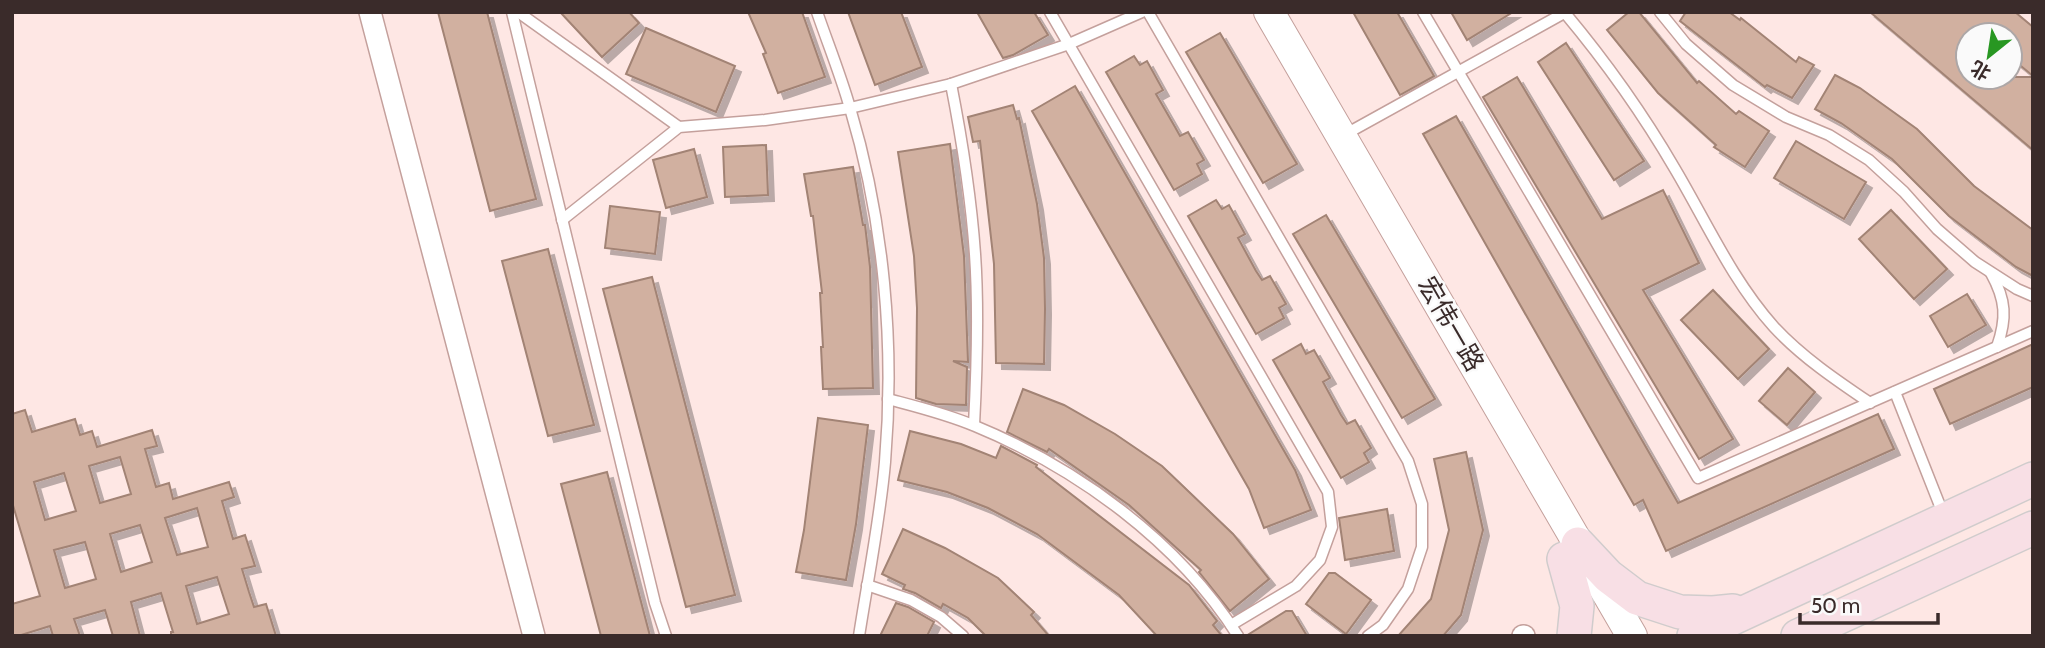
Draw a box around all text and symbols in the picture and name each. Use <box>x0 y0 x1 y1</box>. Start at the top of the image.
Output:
north arrow <box>1954 21 2024 91</box>
text: 北 <box>1967 56 1995 85</box>
street label: 宏伟一路 <box>1411 271 1491 377</box>
scale bar <box>1800 582 1938 626</box>
text: 50 m <box>1811 593 1860 618</box>

